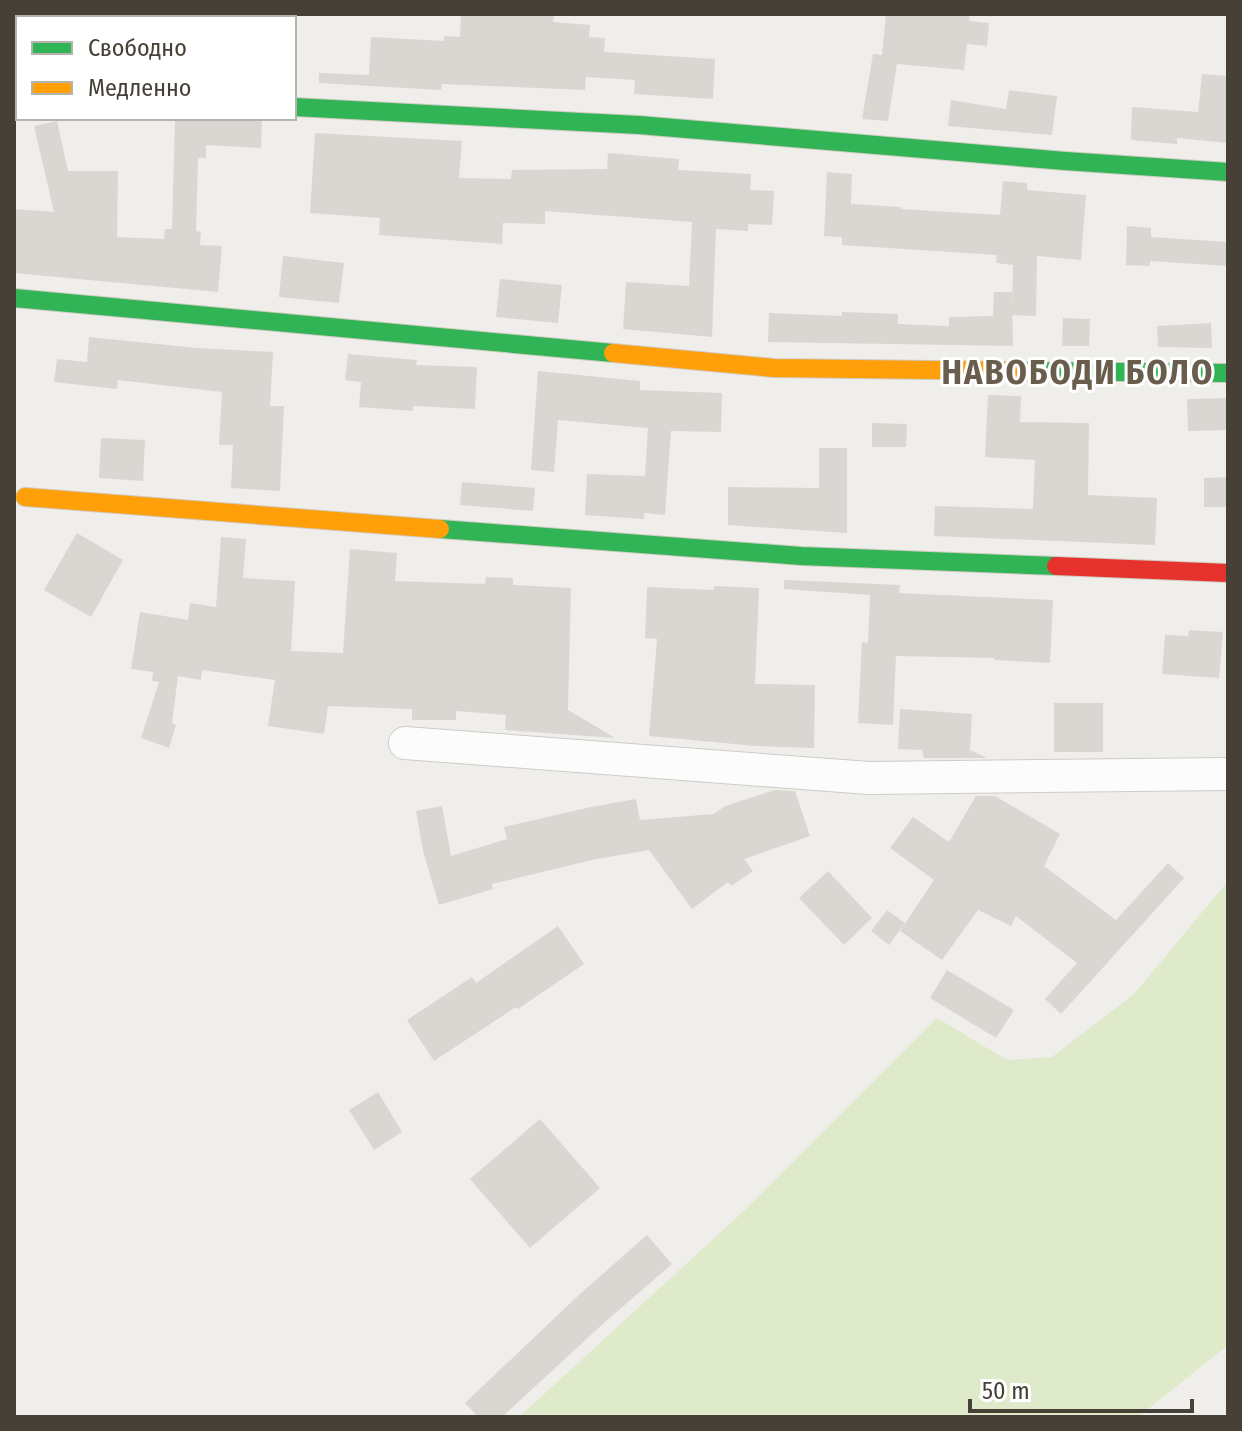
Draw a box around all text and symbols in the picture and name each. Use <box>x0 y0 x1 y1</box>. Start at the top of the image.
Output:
legend <box>16 16 296 120</box>
text: Свободно <box>88 34 187 62</box>
text: Медленно <box>88 74 191 102</box>
district label: НАВОБОДИ БОЛО <box>942 352 1214 393</box>
scale bar <box>970 1363 1192 1413</box>
text: 50 m <box>982 1377 1030 1405</box>

